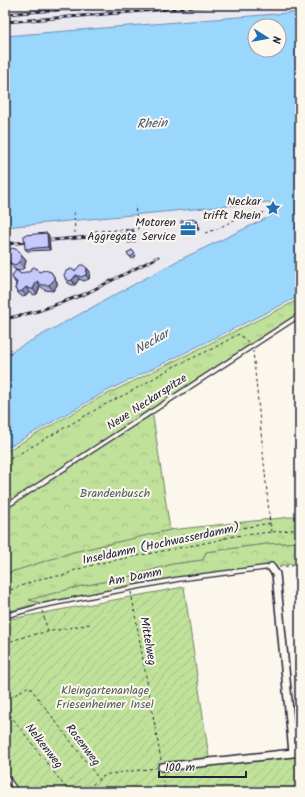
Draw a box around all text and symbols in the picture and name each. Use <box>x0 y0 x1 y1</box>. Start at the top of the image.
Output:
north arrow <box>247 18 287 58</box>
text: N <box>266 35 285 45</box>
water label: Rhein <box>136 113 169 135</box>
place label: Neckar trifft Rhein <box>203 192 262 225</box>
place icon: Neckar trifft Rhein <box>264 199 282 217</box>
place label: Motoren Aggregate Service <box>87 213 177 246</box>
office icon: Motoren Aggregate Service <box>179 220 197 238</box>
water label: Neckar <box>131 322 176 360</box>
street label: Neue Neckarspitze <box>103 368 192 435</box>
park label: Brandenbusch <box>80 484 150 503</box>
street label: Inseldamm (Hochwasserdamm) <box>81 518 241 570</box>
street label: Am Damm <box>107 562 164 591</box>
street label: Mittelweg <box>134 615 162 667</box>
park label: Kleingartenanlage Friesenheimer Insel <box>56 681 154 714</box>
street label: Nelkenweg <box>20 719 68 773</box>
street label: Rosenweg <box>61 720 105 770</box>
scale bar <box>159 753 246 779</box>
text: 100 m <box>165 758 196 777</box>

